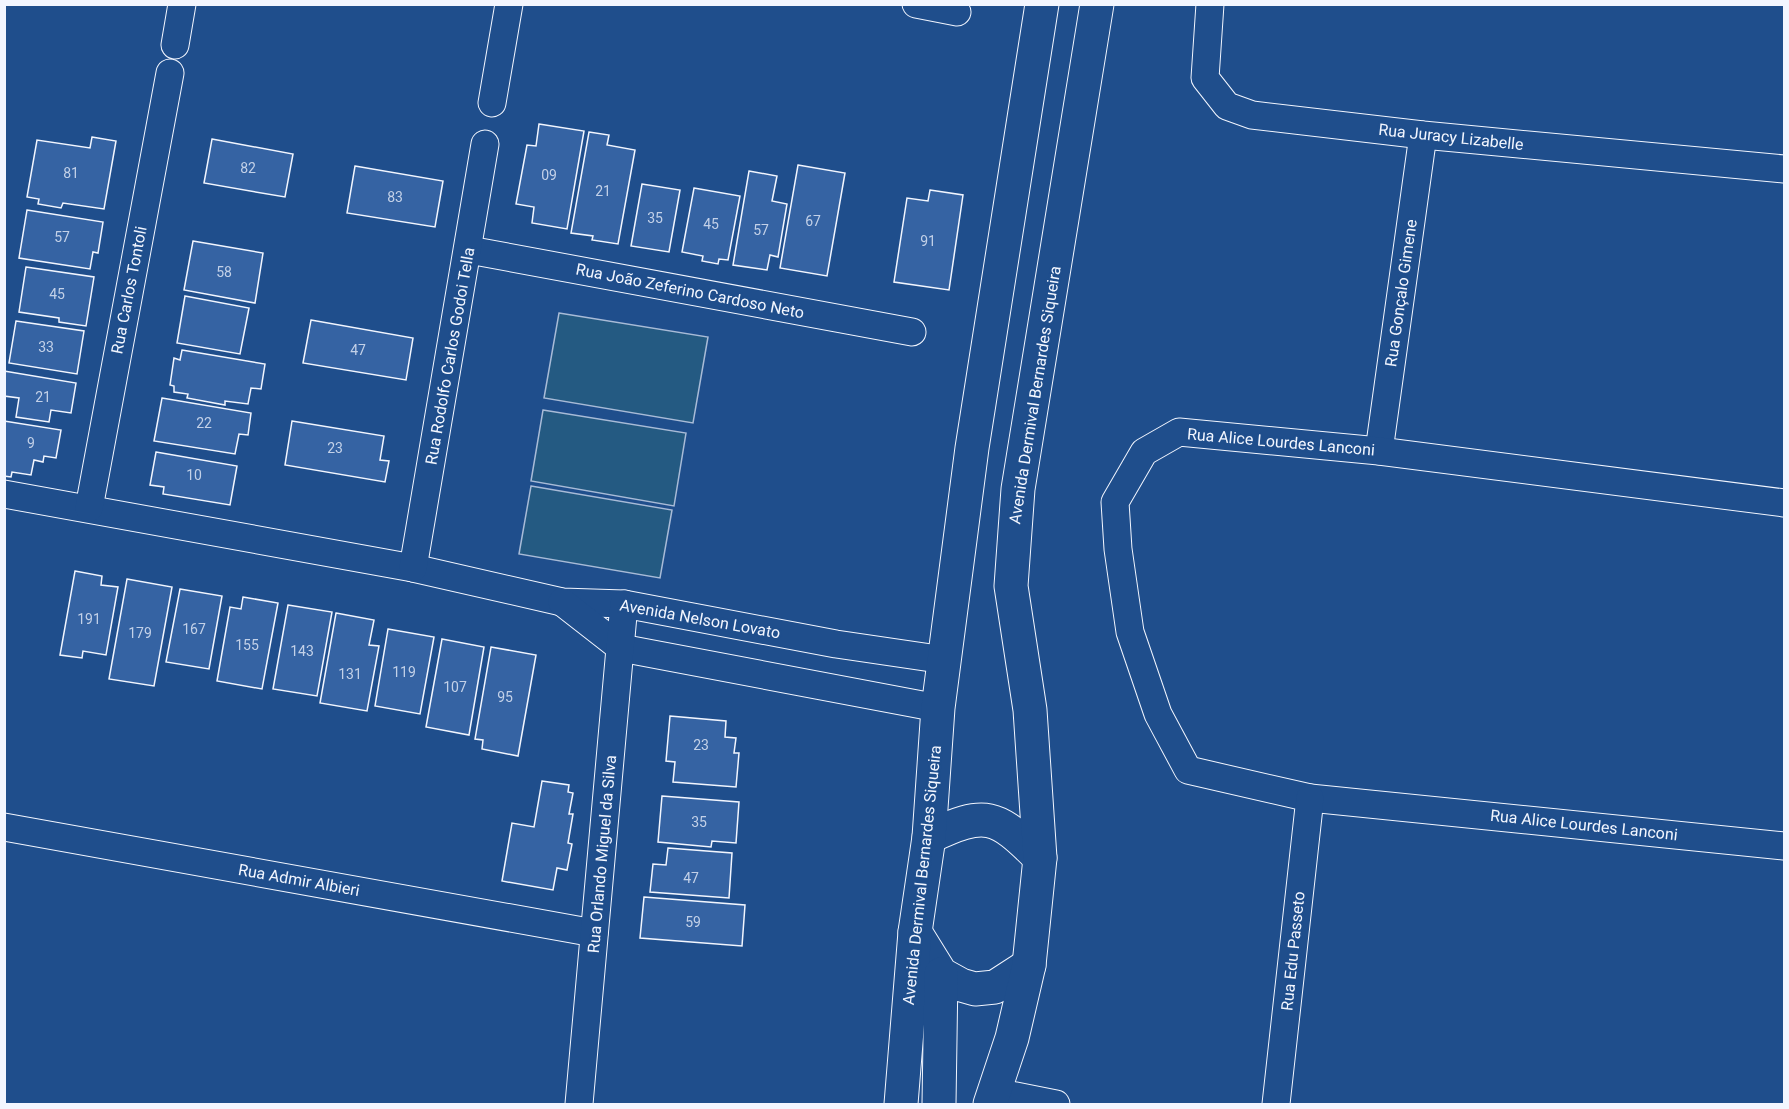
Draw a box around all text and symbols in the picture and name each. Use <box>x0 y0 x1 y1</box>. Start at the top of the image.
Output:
street label: Rua Juracy Lizabelle <box>1378 120 1524 154</box>
house number: 82 <box>240 160 256 176</box>
house number: 81 <box>63 165 79 181</box>
house number: 09 <box>541 167 557 183</box>
house number: 21 <box>595 183 611 199</box>
house number: 83 <box>387 189 403 205</box>
house number: 35 <box>647 210 663 226</box>
house number: 67 <box>805 213 821 229</box>
house number: 45 <box>703 216 719 232</box>
street label: Rua Gonçalo Gimene <box>1381 218 1421 368</box>
house number: 57 <box>753 222 769 238</box>
street label: Rua Carlos Tontoli <box>107 225 151 355</box>
house number: 57 <box>54 229 70 245</box>
house number: 91 <box>920 233 936 249</box>
street label: Rua Rodolfo Carlos Godoi Tella <box>422 246 478 466</box>
street label: Rua João Zeferino Cardoso Neto <box>574 260 806 322</box>
house number: 58 <box>216 264 232 280</box>
street label: Avenida Dermival Bernardes Siqueira <box>1005 265 1065 525</box>
house number: 45 <box>49 286 65 302</box>
house number: 33 <box>38 339 54 355</box>
house number: 47 <box>350 342 366 358</box>
house number: 21 <box>35 389 51 405</box>
house number: 22 <box>196 415 212 431</box>
street label: Rua Alice Lourdes Lanconi <box>1186 424 1376 460</box>
house number: 9 <box>27 435 35 451</box>
house number: 23 <box>327 440 343 456</box>
house number: 10 <box>186 467 202 483</box>
street label: Avenida Nelson Lovato <box>618 596 782 642</box>
house number: 191 <box>77 611 101 627</box>
house number: 167 <box>182 621 206 637</box>
house number: 179 <box>128 625 152 641</box>
house number: 155 <box>235 637 259 653</box>
house number: 143 <box>290 643 314 659</box>
house number: 119 <box>392 664 416 680</box>
house number: 131 <box>338 666 362 682</box>
house number: 107 <box>443 679 467 695</box>
house number: 95 <box>497 689 513 705</box>
house number: 23 <box>693 737 709 753</box>
street label: Avenida Dermival Bernardes Siqueira <box>899 744 945 1006</box>
street label: Rua Orlando Miguel da Silva <box>584 754 620 954</box>
street label: Rua Alice Lourdes Lanconi <box>1489 806 1679 844</box>
house number: 35 <box>691 814 707 830</box>
street label: Rua Admir Albieri <box>237 860 361 900</box>
house number: 47 <box>683 870 699 886</box>
street label: Rua Edu Passeto <box>1277 890 1309 1012</box>
house number: 59 <box>685 914 701 930</box>

